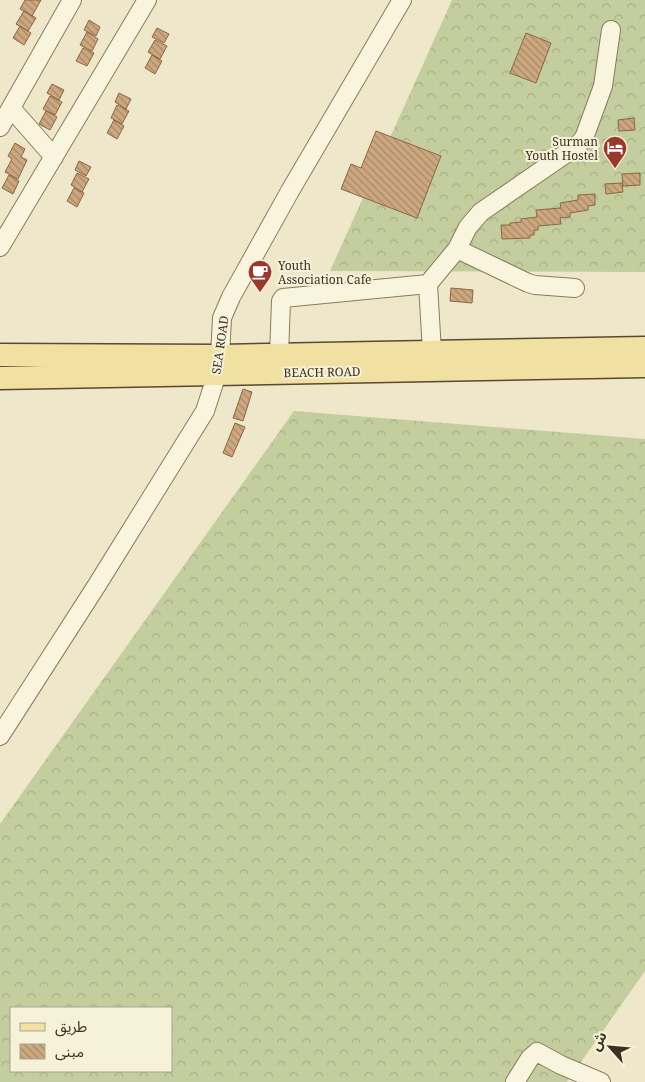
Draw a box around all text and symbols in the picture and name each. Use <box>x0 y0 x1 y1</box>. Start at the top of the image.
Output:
place label: Surman Youth Hostel <box>525 133 598 164</box>
hotel icon: Surman Youth Hostel <box>602 135 628 169</box>
place label: Youth Association Cafe <box>277 257 372 288</box>
cafe icon: Youth Association Cafe <box>247 259 273 293</box>
street label: SEA ROAD <box>207 314 233 375</box>
street label: BEACH ROAD <box>283 363 361 381</box>
legend <box>10 1007 172 1072</box>
text: طريق <box>55 1016 87 1037</box>
north arrow <box>585 1022 635 1072</box>
text: ش <box>585 1028 611 1054</box>
text: مبنى <box>55 1041 84 1061</box>

